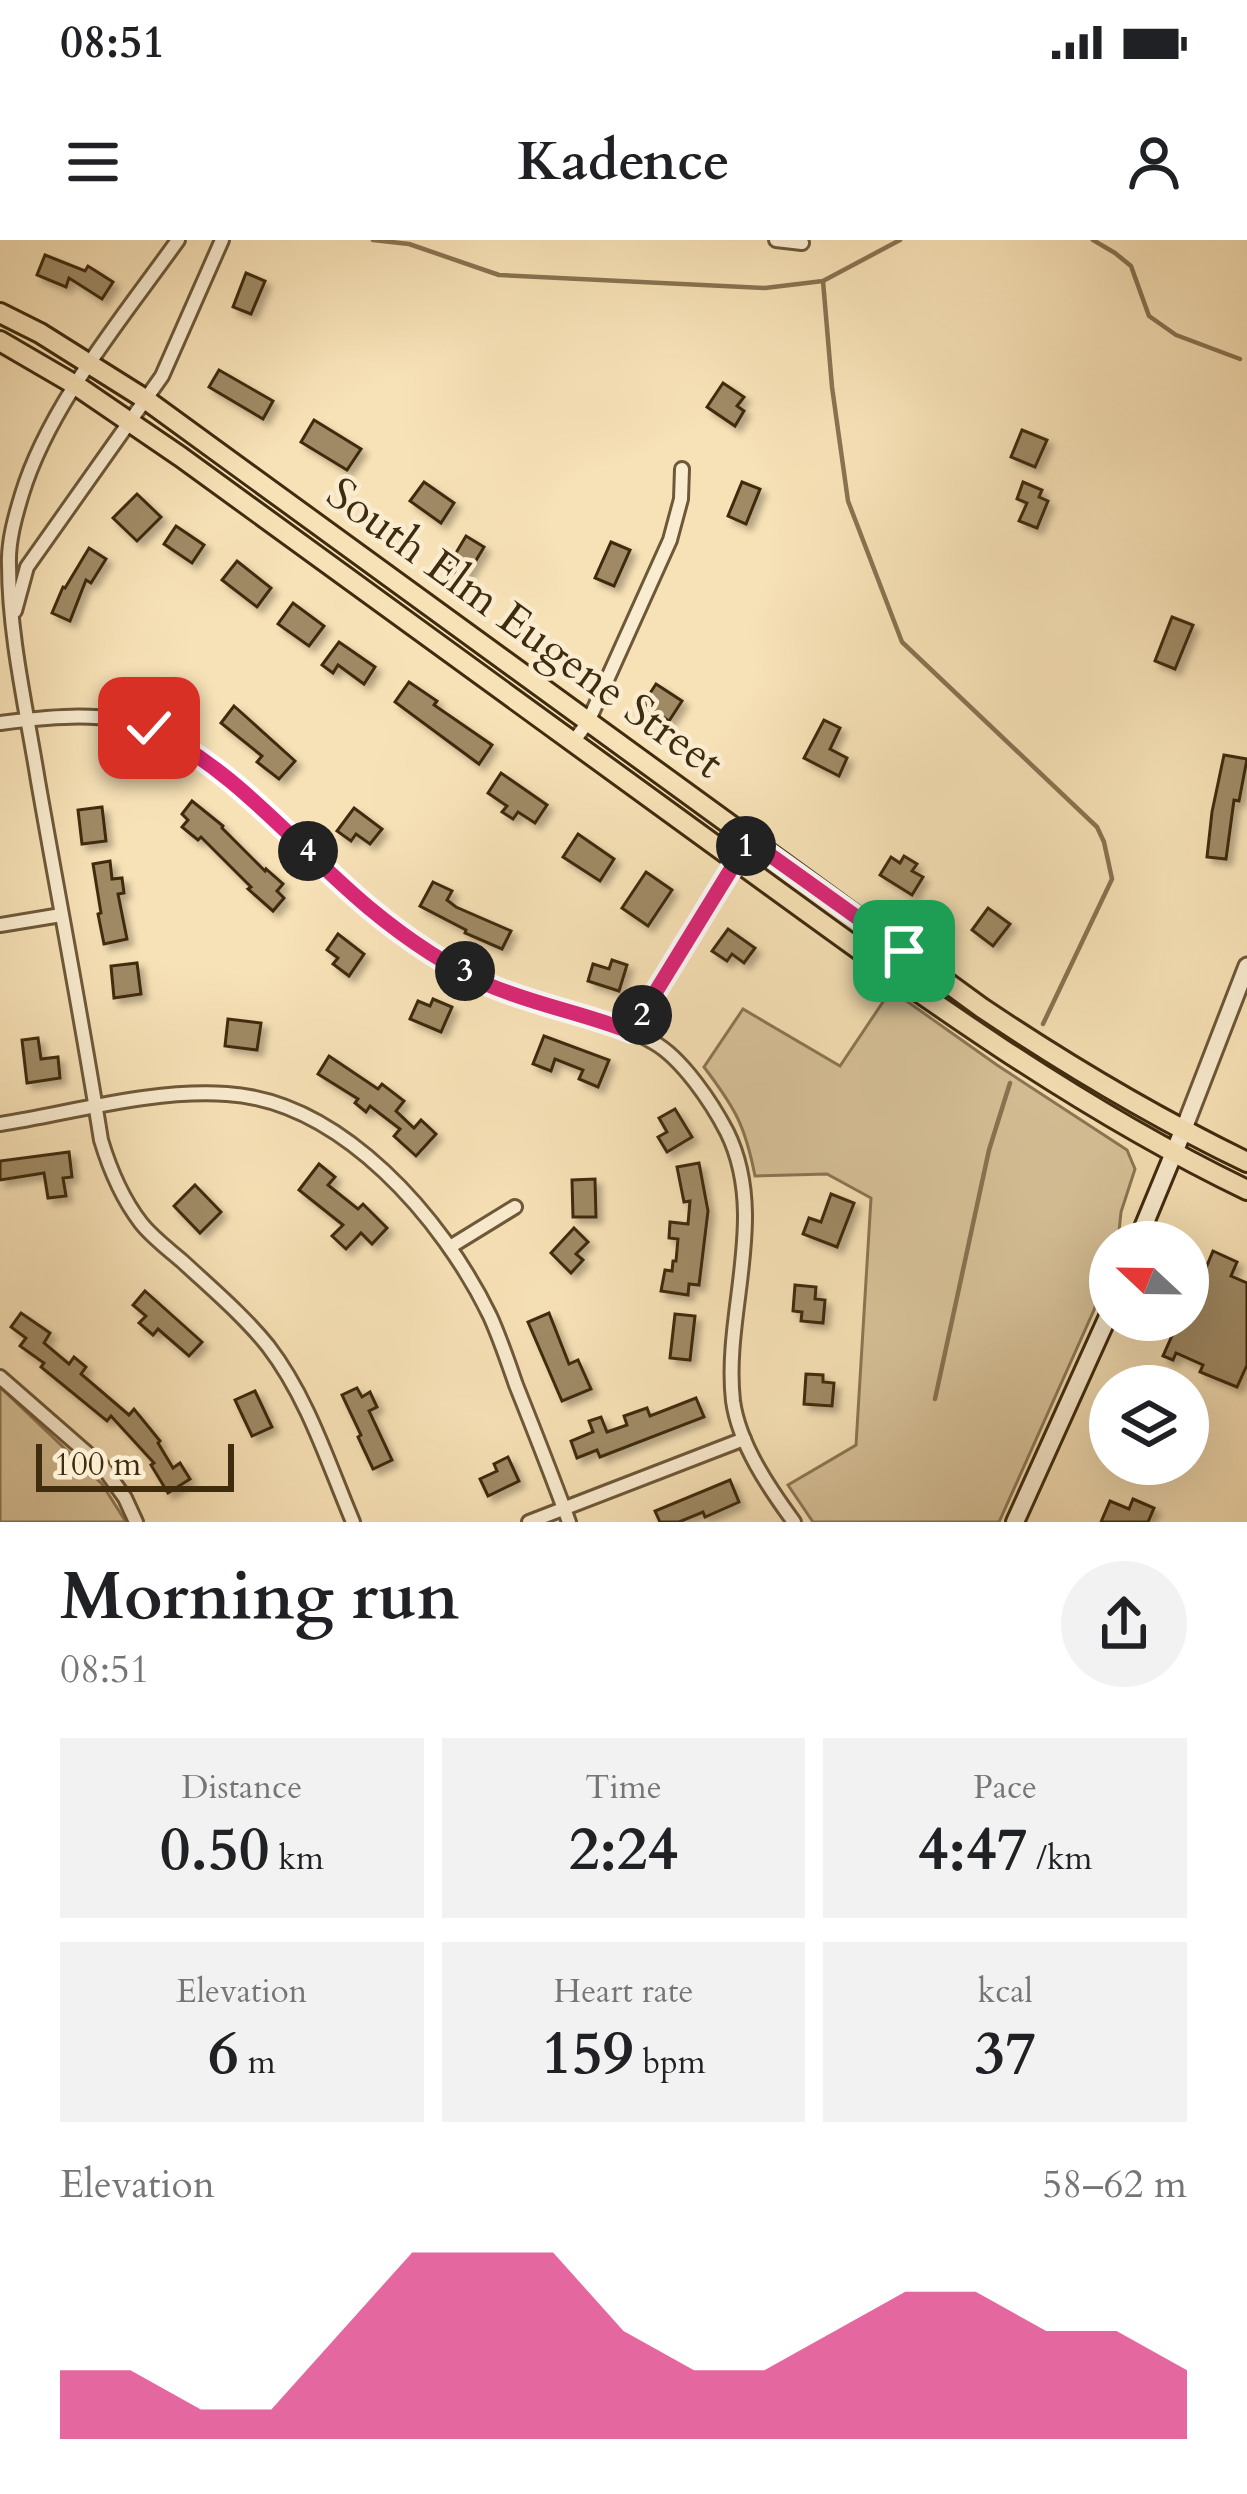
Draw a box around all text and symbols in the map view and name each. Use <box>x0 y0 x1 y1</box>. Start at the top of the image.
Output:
text: 08:51 <box>60 12 165 73</box>
text: Kadence <box>517 126 730 199</box>
icon: menu <box>60 129 126 195</box>
icon: person <box>1121 129 1187 195</box>
street label: South Elm Eugene Street <box>314 463 736 793</box>
pin <box>98 677 200 779</box>
icon: check <box>116 695 182 761</box>
pin: 1 <box>716 816 776 876</box>
pin: 4 <box>278 821 338 881</box>
text: 1 <box>738 823 754 868</box>
text: 4 <box>300 828 316 873</box>
pin <box>853 900 955 1002</box>
icon: arrive <box>871 918 937 984</box>
pin: 3 <box>435 941 495 1001</box>
text: 3 <box>457 948 473 993</box>
pin: 2 <box>612 985 672 1045</box>
text: 2 <box>634 992 650 1037</box>
north arrow <box>1089 1221 1209 1341</box>
map controls <box>1089 1221 1209 1485</box>
button: layers <box>1089 1365 1209 1485</box>
scale bar <box>36 1438 234 1491</box>
text: 100 m <box>54 1442 141 1487</box>
text: Morning run <box>60 1553 459 1642</box>
button: share <box>1061 1561 1187 1687</box>
text: 08:51 <box>60 1643 150 1696</box>
text: Distance <box>182 1765 302 1810</box>
text: Time <box>585 1765 662 1810</box>
text: Pace <box>973 1765 1037 1810</box>
text: 0.50 <box>160 1810 269 1891</box>
text: 2:24 <box>569 1810 678 1891</box>
text: 4:47 <box>918 1810 1027 1891</box>
text: km <box>269 1836 324 1881</box>
text: /km <box>1027 1836 1093 1881</box>
text: Elevation <box>176 1969 307 2014</box>
text: Heart rate <box>554 1969 693 2014</box>
text: kcal <box>977 1969 1033 2014</box>
text: 6 <box>208 2014 239 2095</box>
text: 159 <box>541 2014 634 2095</box>
text: 37 <box>974 2014 1036 2095</box>
text: m <box>239 2040 276 2085</box>
text: bpm <box>634 2040 706 2085</box>
text: Elevation <box>60 2158 215 2211</box>
text: 58–62 m <box>1042 2158 1187 2211</box>

